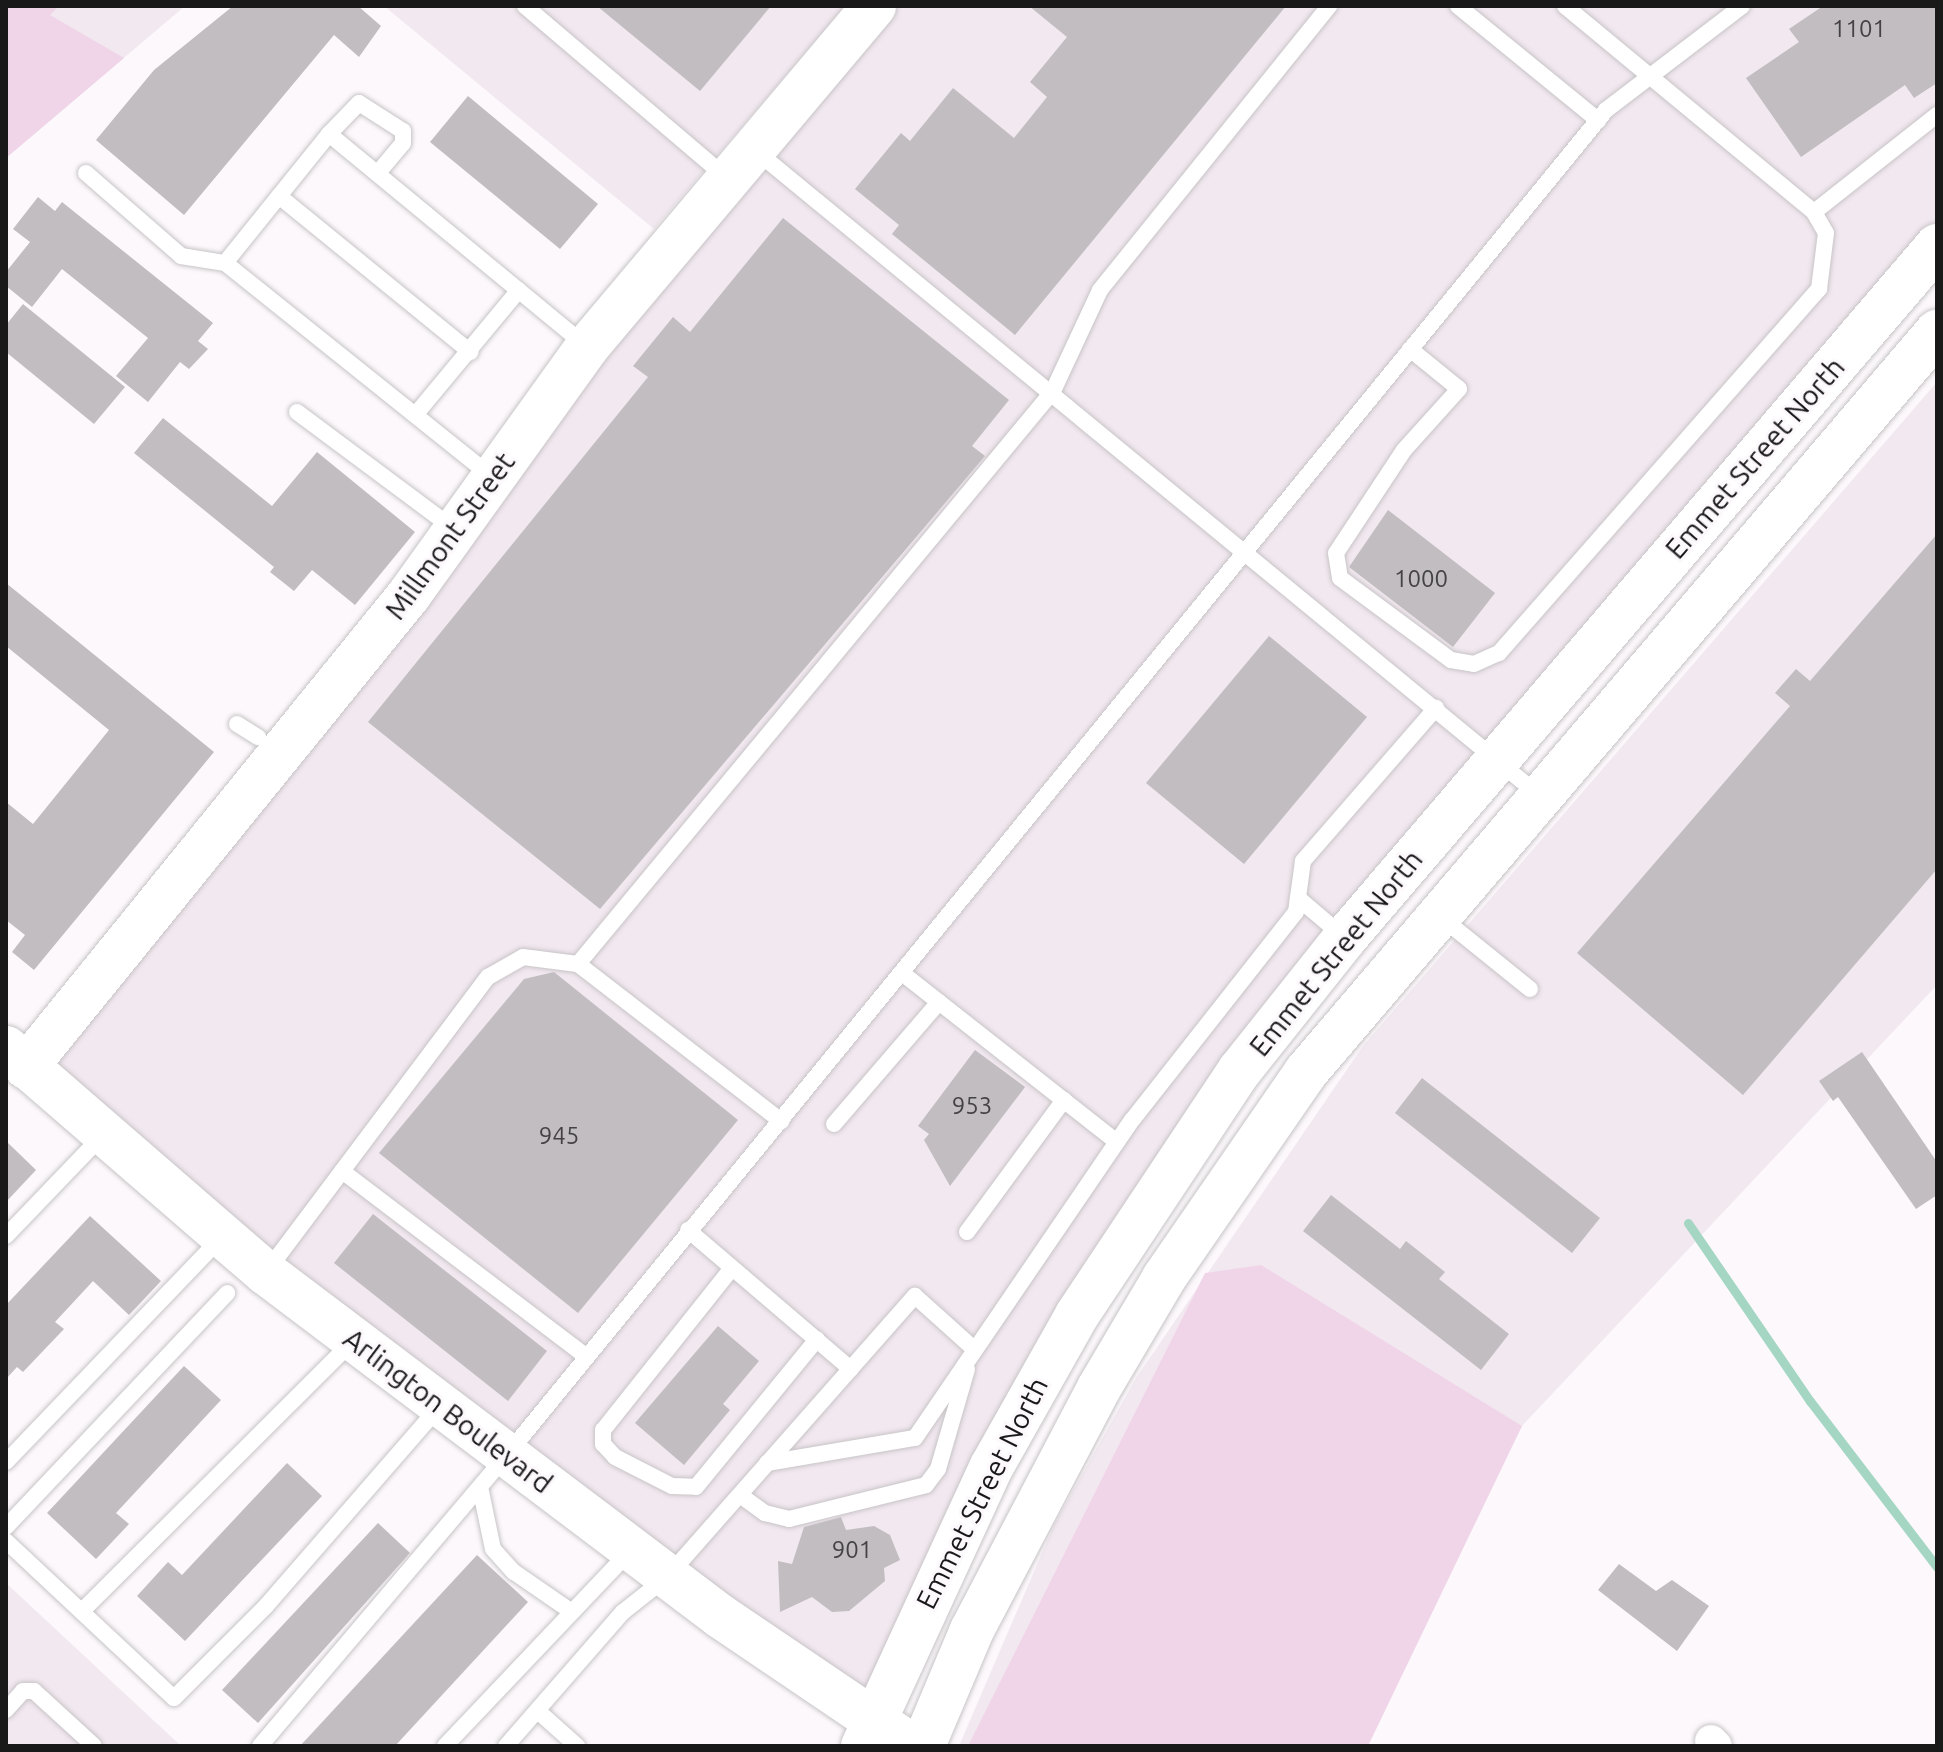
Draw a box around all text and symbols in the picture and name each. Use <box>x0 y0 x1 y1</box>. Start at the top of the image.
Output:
house number: 1101 <box>1832 15 1886 43</box>
street label: Emmet Street North <box>1659 351 1851 565</box>
street label: Millmont Street <box>378 446 522 626</box>
house number: 1000 <box>1394 565 1448 593</box>
street label: Emmet Street North <box>1243 843 1429 1063</box>
house number: 953 <box>952 1092 992 1120</box>
house number: 945 <box>539 1122 579 1150</box>
street label: Arlington Boulevard <box>337 1322 559 1500</box>
street label: Emmet Street North <box>909 1372 1055 1614</box>
house number: 901 <box>832 1536 872 1564</box>

